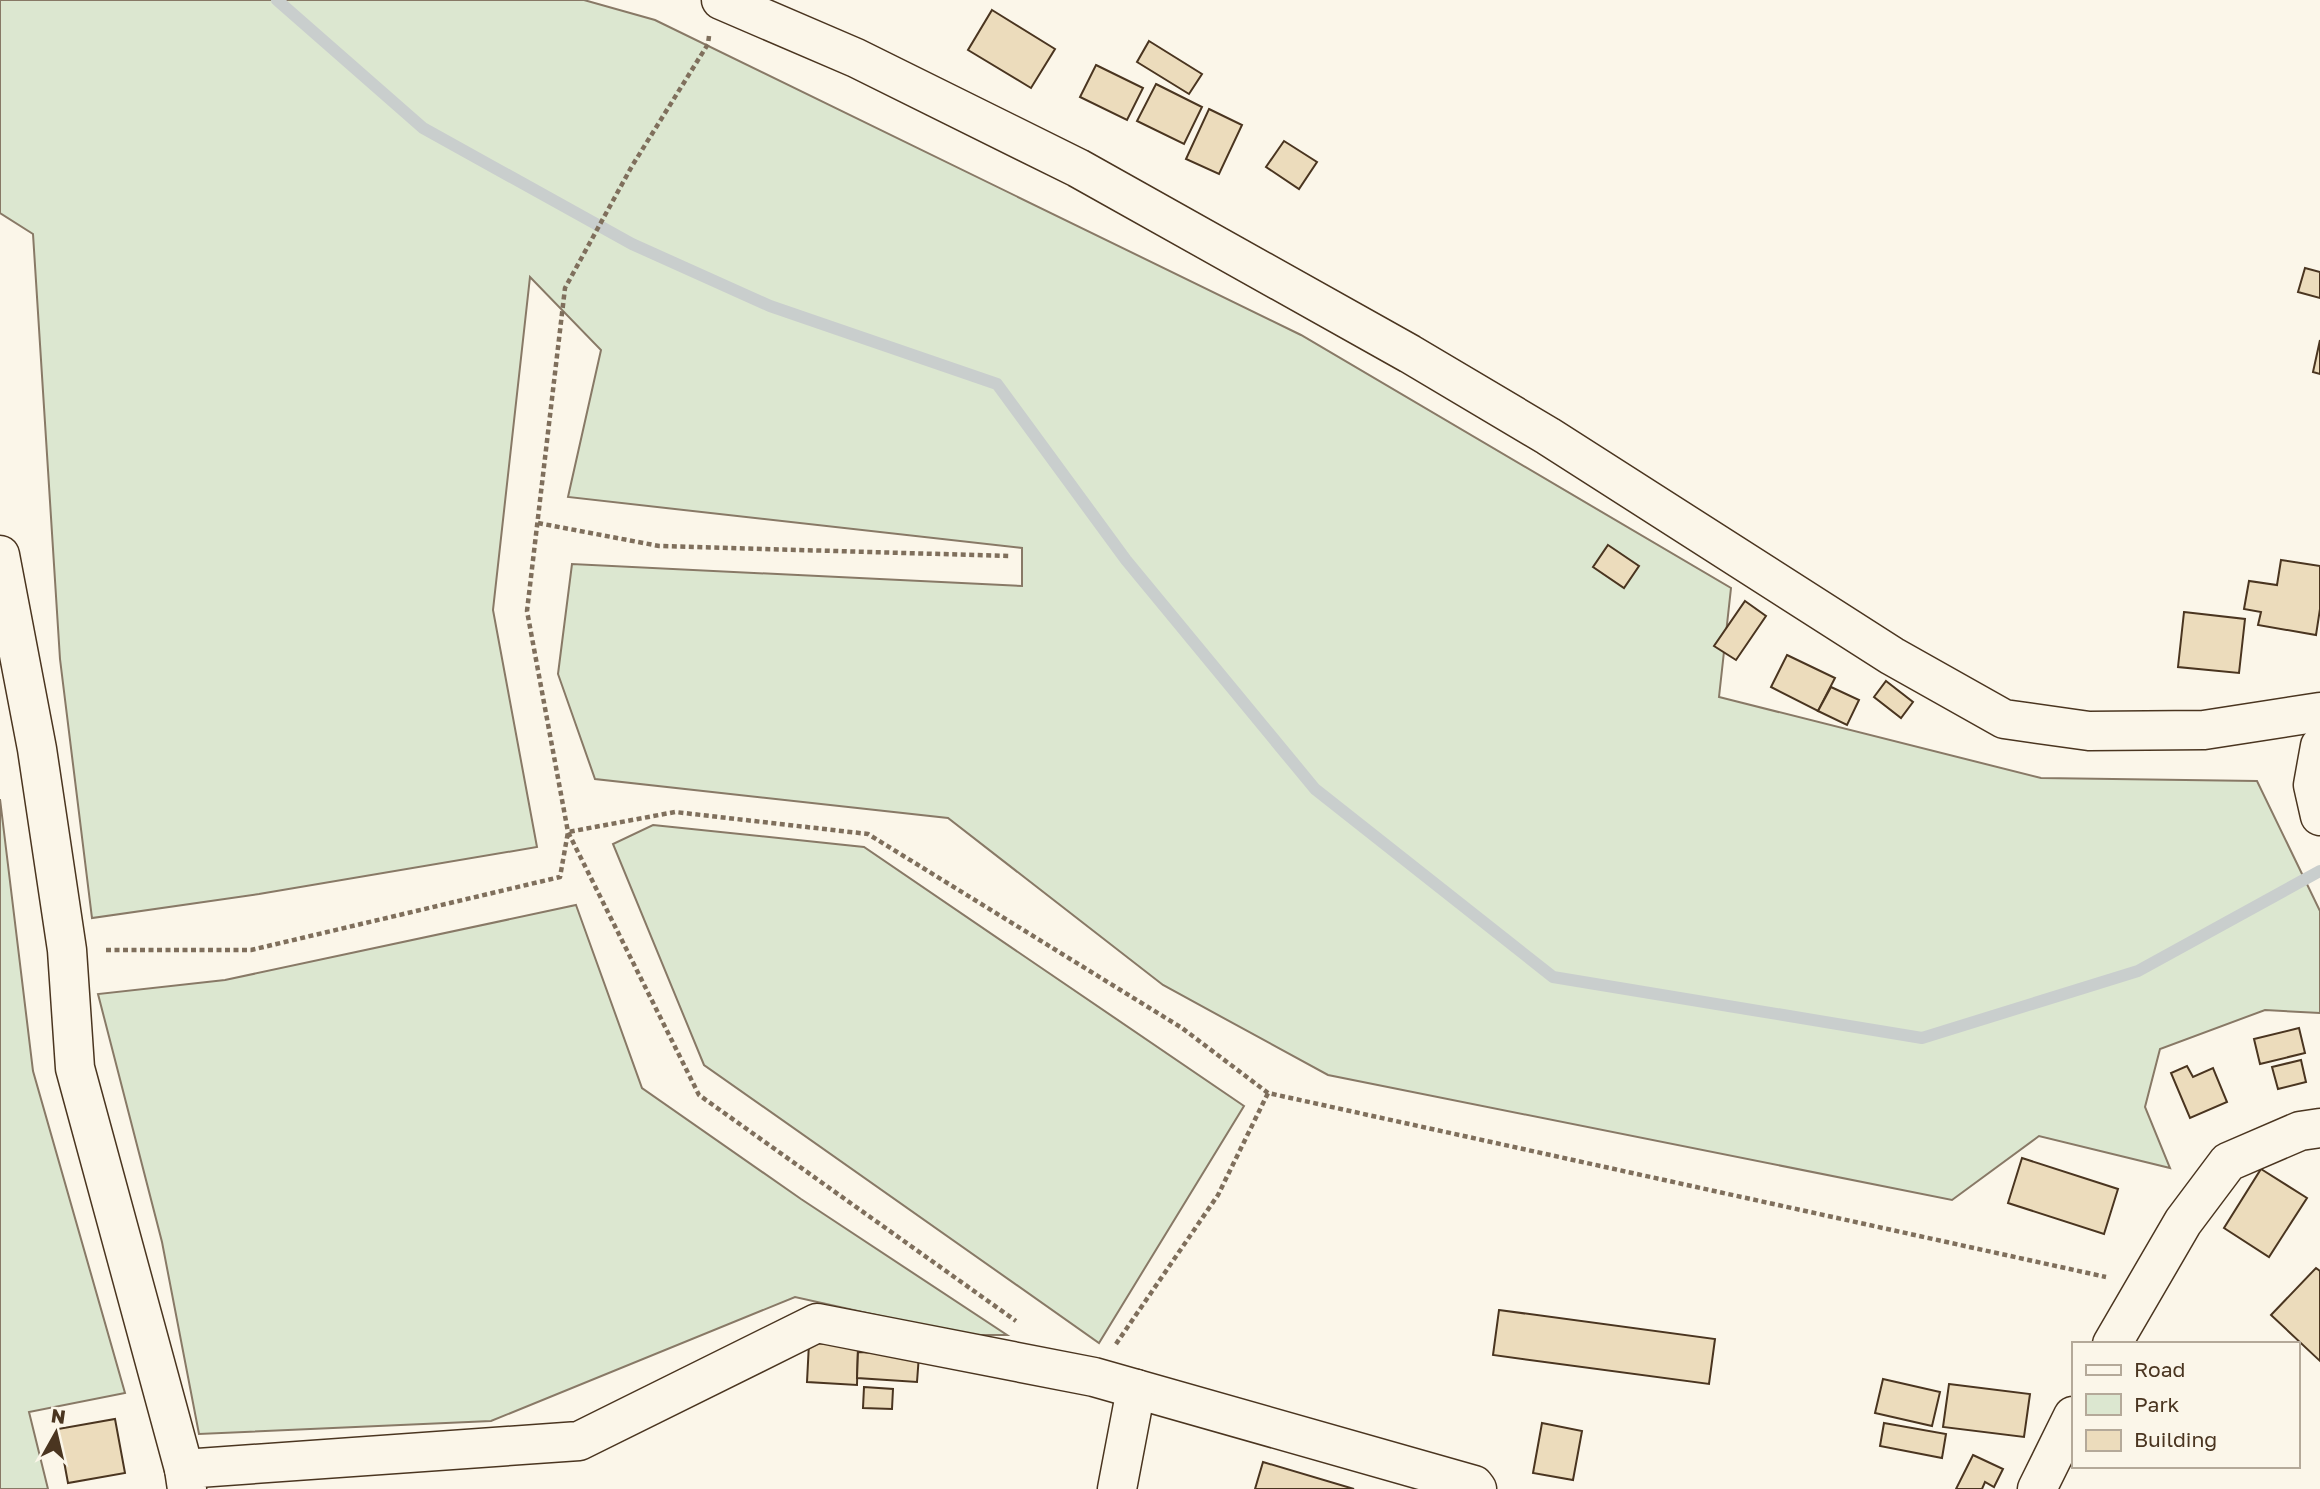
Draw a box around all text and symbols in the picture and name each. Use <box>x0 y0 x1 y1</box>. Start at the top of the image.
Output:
legend <box>2072 1342 2299 1468</box>
text: Road <box>2134 1356 2185 1382</box>
text: Park <box>2134 1391 2180 1417</box>
north arrow <box>21 1398 91 1468</box>
text: N <box>50 1403 67 1428</box>
text: Building <box>2134 1426 2217 1452</box>

